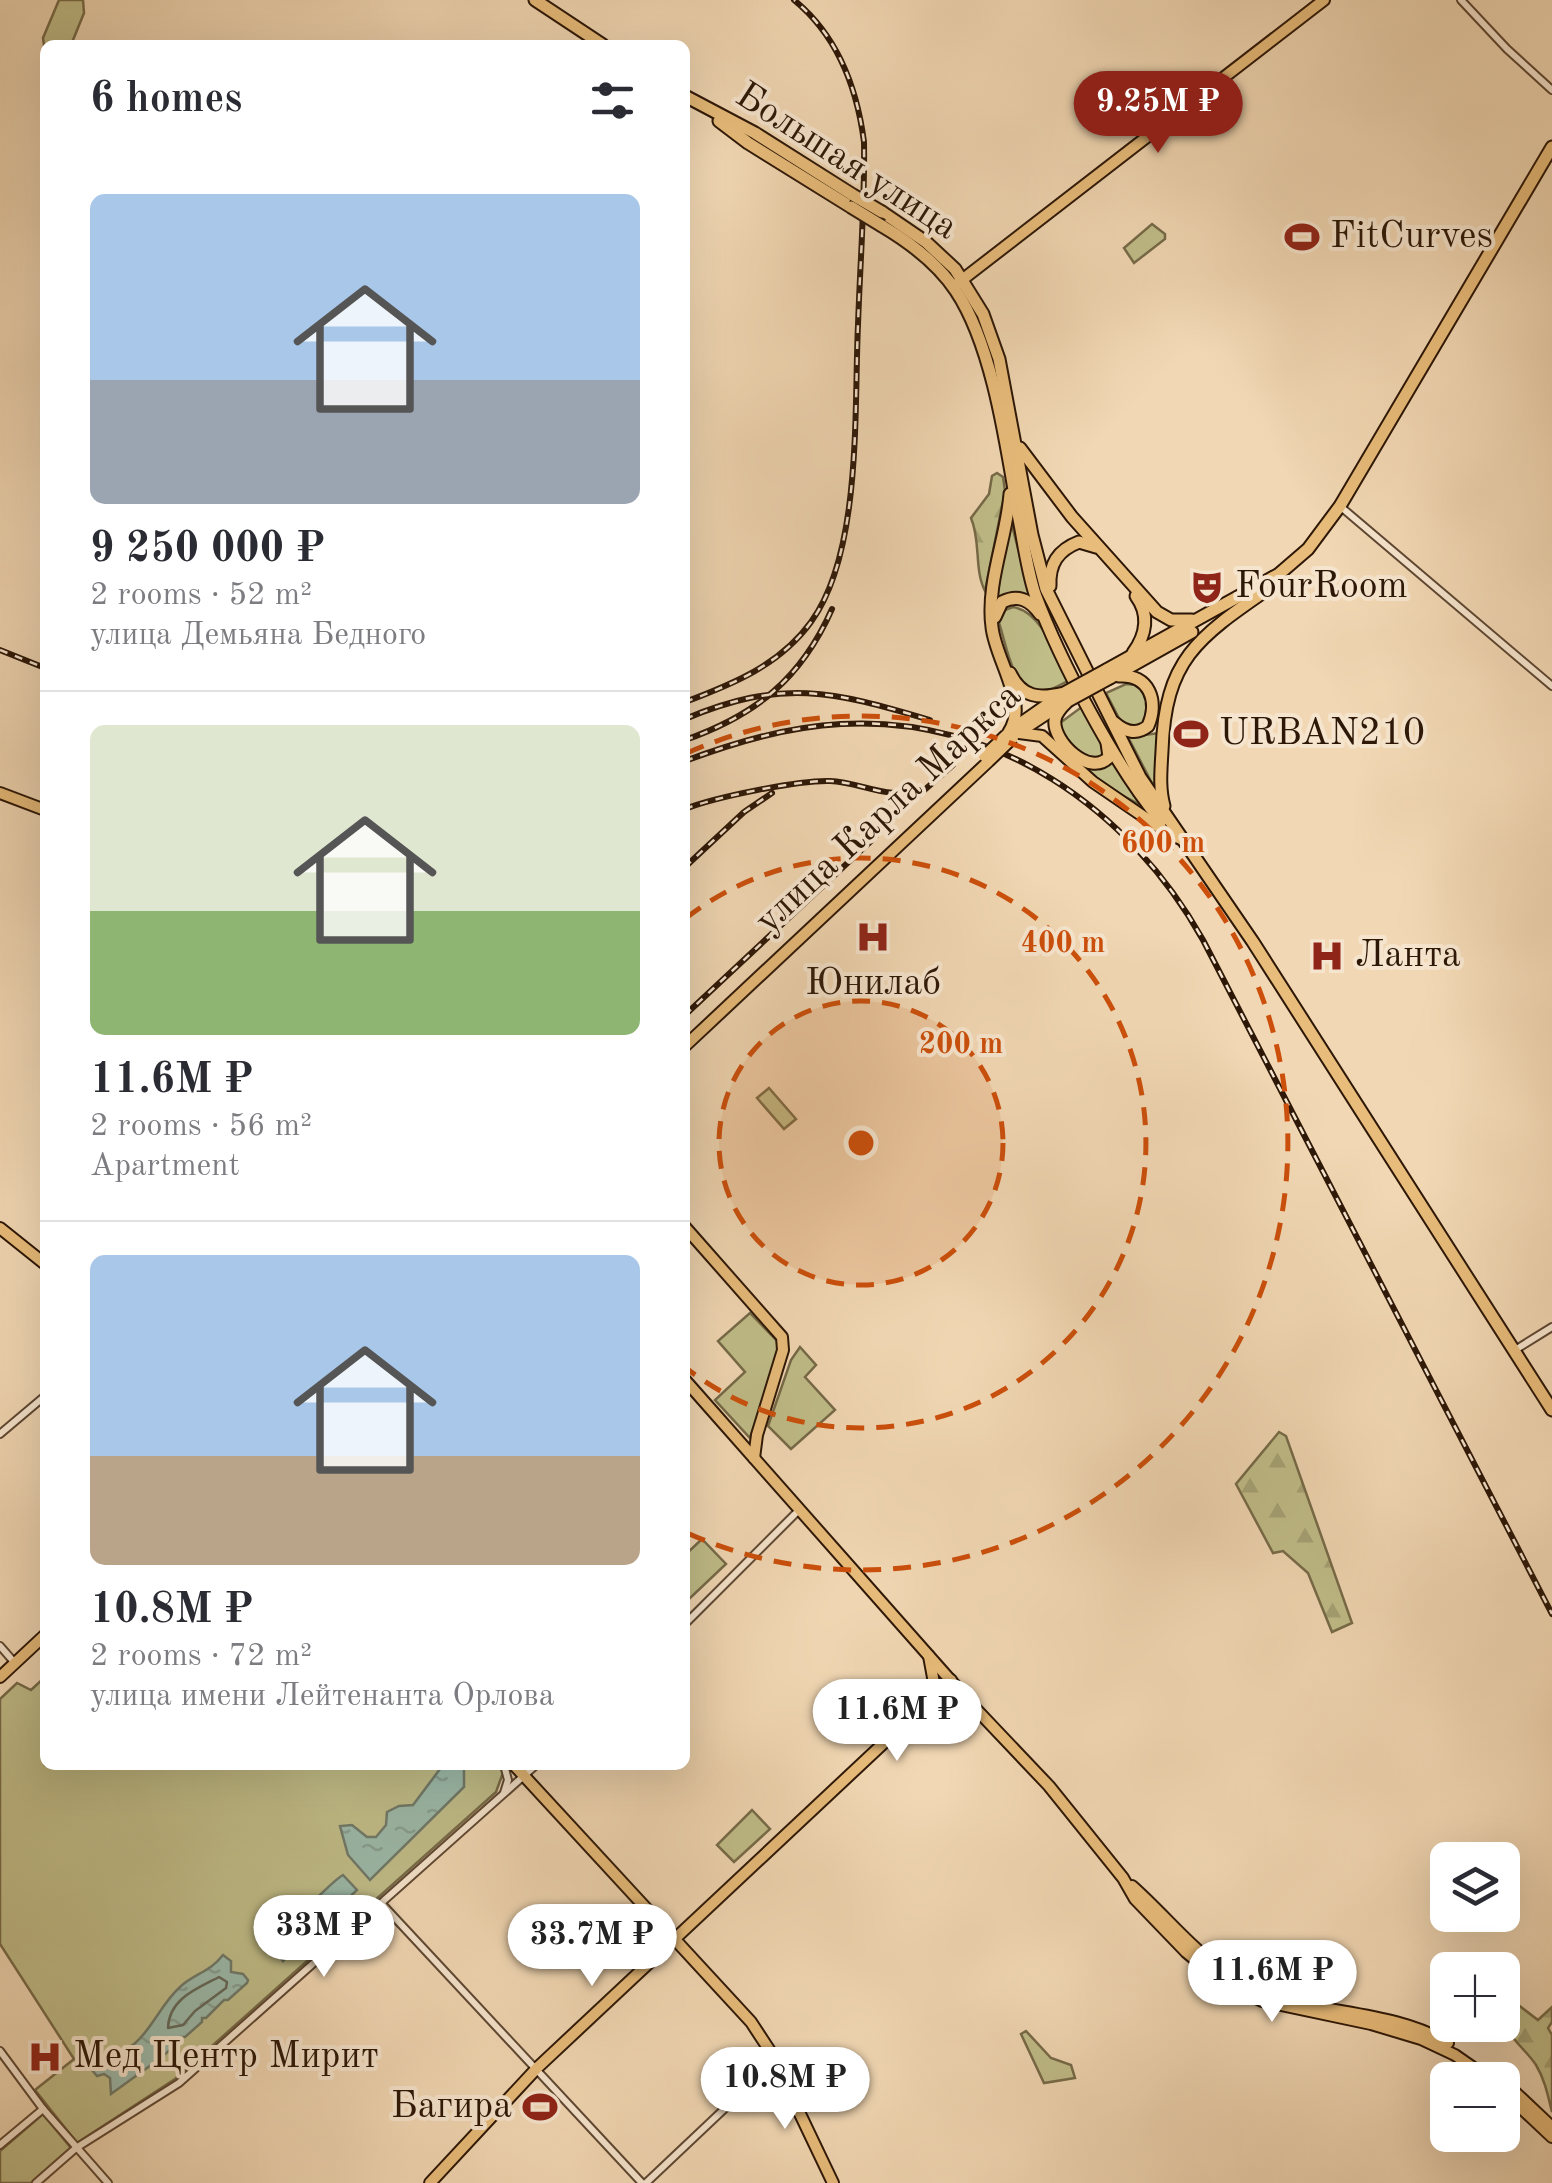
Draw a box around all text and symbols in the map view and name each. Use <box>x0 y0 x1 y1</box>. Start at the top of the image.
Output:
pin: 9.25M ₽ <box>1066 71 1250 156</box>
icon: filters <box>585 73 640 128</box>
street label: Большая улица <box>728 76 964 248</box>
text: 6 homes <box>90 79 242 121</box>
text: 9.25M ₽ <box>1096 87 1220 119</box>
sports icon: FitCurves <box>1283 218 1321 256</box>
place label: FitCurves <box>1330 218 1493 256</box>
icon: home <box>275 259 455 439</box>
text: 9 250 000 ₽ <box>90 529 325 571</box>
theatre icon: FourRoom <box>1188 568 1226 606</box>
place label: FourRoom <box>1235 568 1408 606</box>
text: 2 rooms · 52 m² <box>90 580 312 612</box>
text: улица Демьяна Бедного <box>90 620 426 652</box>
street label: улица Карла Маркса <box>749 677 1029 941</box>
sports icon: URBAN210 <box>1172 715 1210 753</box>
place label: URBAN210 <box>1219 715 1425 753</box>
icon: home <box>275 790 455 970</box>
text: 600 m <box>1121 829 1205 859</box>
hospital icon: Юнилаб <box>854 918 892 956</box>
text: 400 m <box>1021 929 1105 959</box>
hospital icon: Ланта <box>1308 937 1346 975</box>
place label: Ланта <box>1355 937 1461 975</box>
place label: Юнилаб <box>805 965 941 1003</box>
text: 200 m <box>919 1030 1003 1060</box>
text: 11.6M ₽ <box>90 1060 253 1102</box>
text: 2 rooms · 56 m² <box>90 1111 312 1143</box>
centre of rings <box>843 1125 879 1161</box>
text: Apartment <box>90 1151 240 1183</box>
icon: home <box>275 1320 455 1500</box>
text: 10.8M ₽ <box>90 1590 253 1632</box>
text: 2 rooms · 72 m² <box>90 1641 312 1673</box>
pin: 11.6M ₽ <box>805 1679 989 1764</box>
text: улица имени Лейтенанта Орлова <box>90 1681 554 1713</box>
text: 11.6M ₽ <box>835 1695 959 1727</box>
map controls <box>1430 1842 1520 2152</box>
button: layers <box>1430 1842 1520 1932</box>
pin: 33M ₽ <box>254 1895 394 1980</box>
pin: 33.7M ₽ <box>500 1904 684 1989</box>
text: 33M ₽ <box>275 1911 373 1943</box>
text: 33.7M ₽ <box>530 1920 654 1952</box>
pin: 11.6M ₽ <box>1180 1940 1364 2025</box>
button: + <box>1430 1952 1520 2042</box>
text: 11.6M ₽ <box>1210 1956 1334 1988</box>
hospital icon: Мед Центр Мирит <box>26 2038 64 2076</box>
place label: Мед Центр Мирит <box>73 2038 379 2076</box>
pin: 10.8M ₽ <box>693 2047 877 2132</box>
button: − <box>1430 2062 1520 2152</box>
text: 10.8M ₽ <box>723 2063 847 2095</box>
place label: Багира <box>391 2088 512 2126</box>
sports icon: Багира <box>521 2088 559 2126</box>

